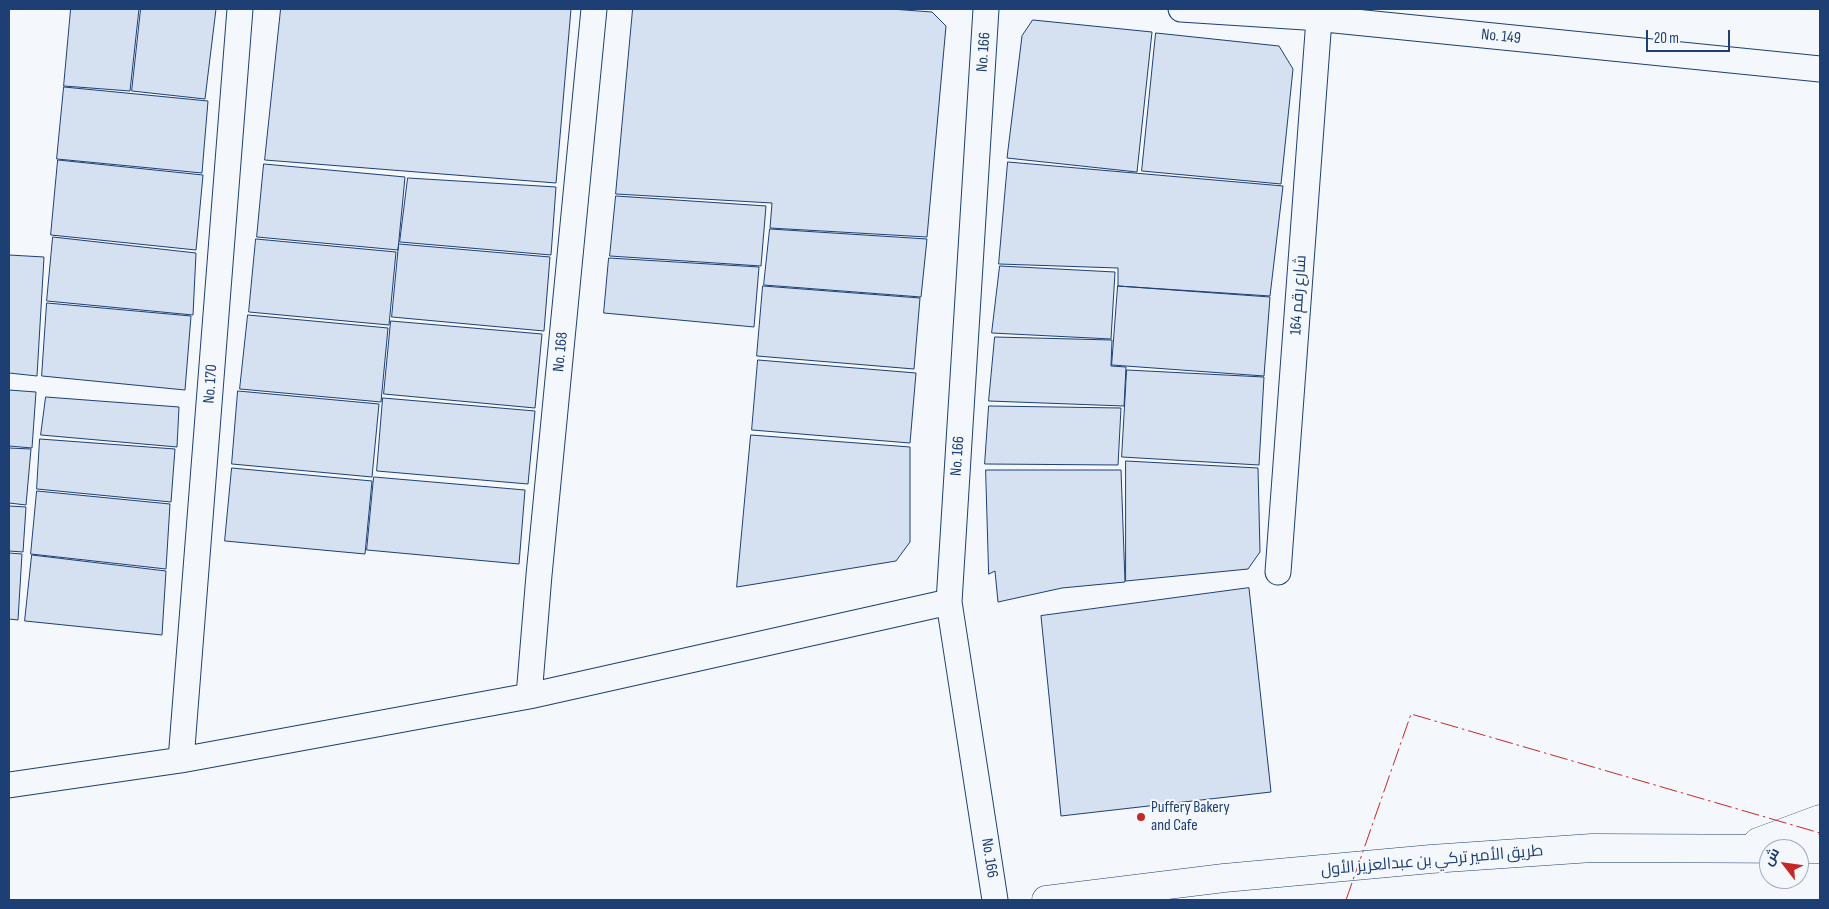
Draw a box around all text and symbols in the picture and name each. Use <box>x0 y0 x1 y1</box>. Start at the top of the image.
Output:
scale bar <box>1649 20 1733 52</box>
street label: No. 149 <box>1480 25 1522 49</box>
text: 20 m <box>1654 29 1679 48</box>
street label: No. 166 <box>973 31 995 73</box>
street label: شارع رقم 164 <box>1287 254 1311 336</box>
street label: No. 168 <box>549 331 573 373</box>
street label: No. 170 <box>200 364 222 404</box>
street label: No. 166 <box>947 435 969 477</box>
place label: Puffery Bakery and Cafe <box>1151 798 1230 836</box>
marker: Puffery Bakery and Cafe <box>1135 811 1147 823</box>
street label: No. 166 <box>976 837 1002 879</box>
north arrow <box>1759 839 1809 889</box>
street label: طريق الأمير تركي بن عبدالعزيز الأول <box>1320 842 1544 880</box>
text: ش <box>1760 845 1783 869</box>

